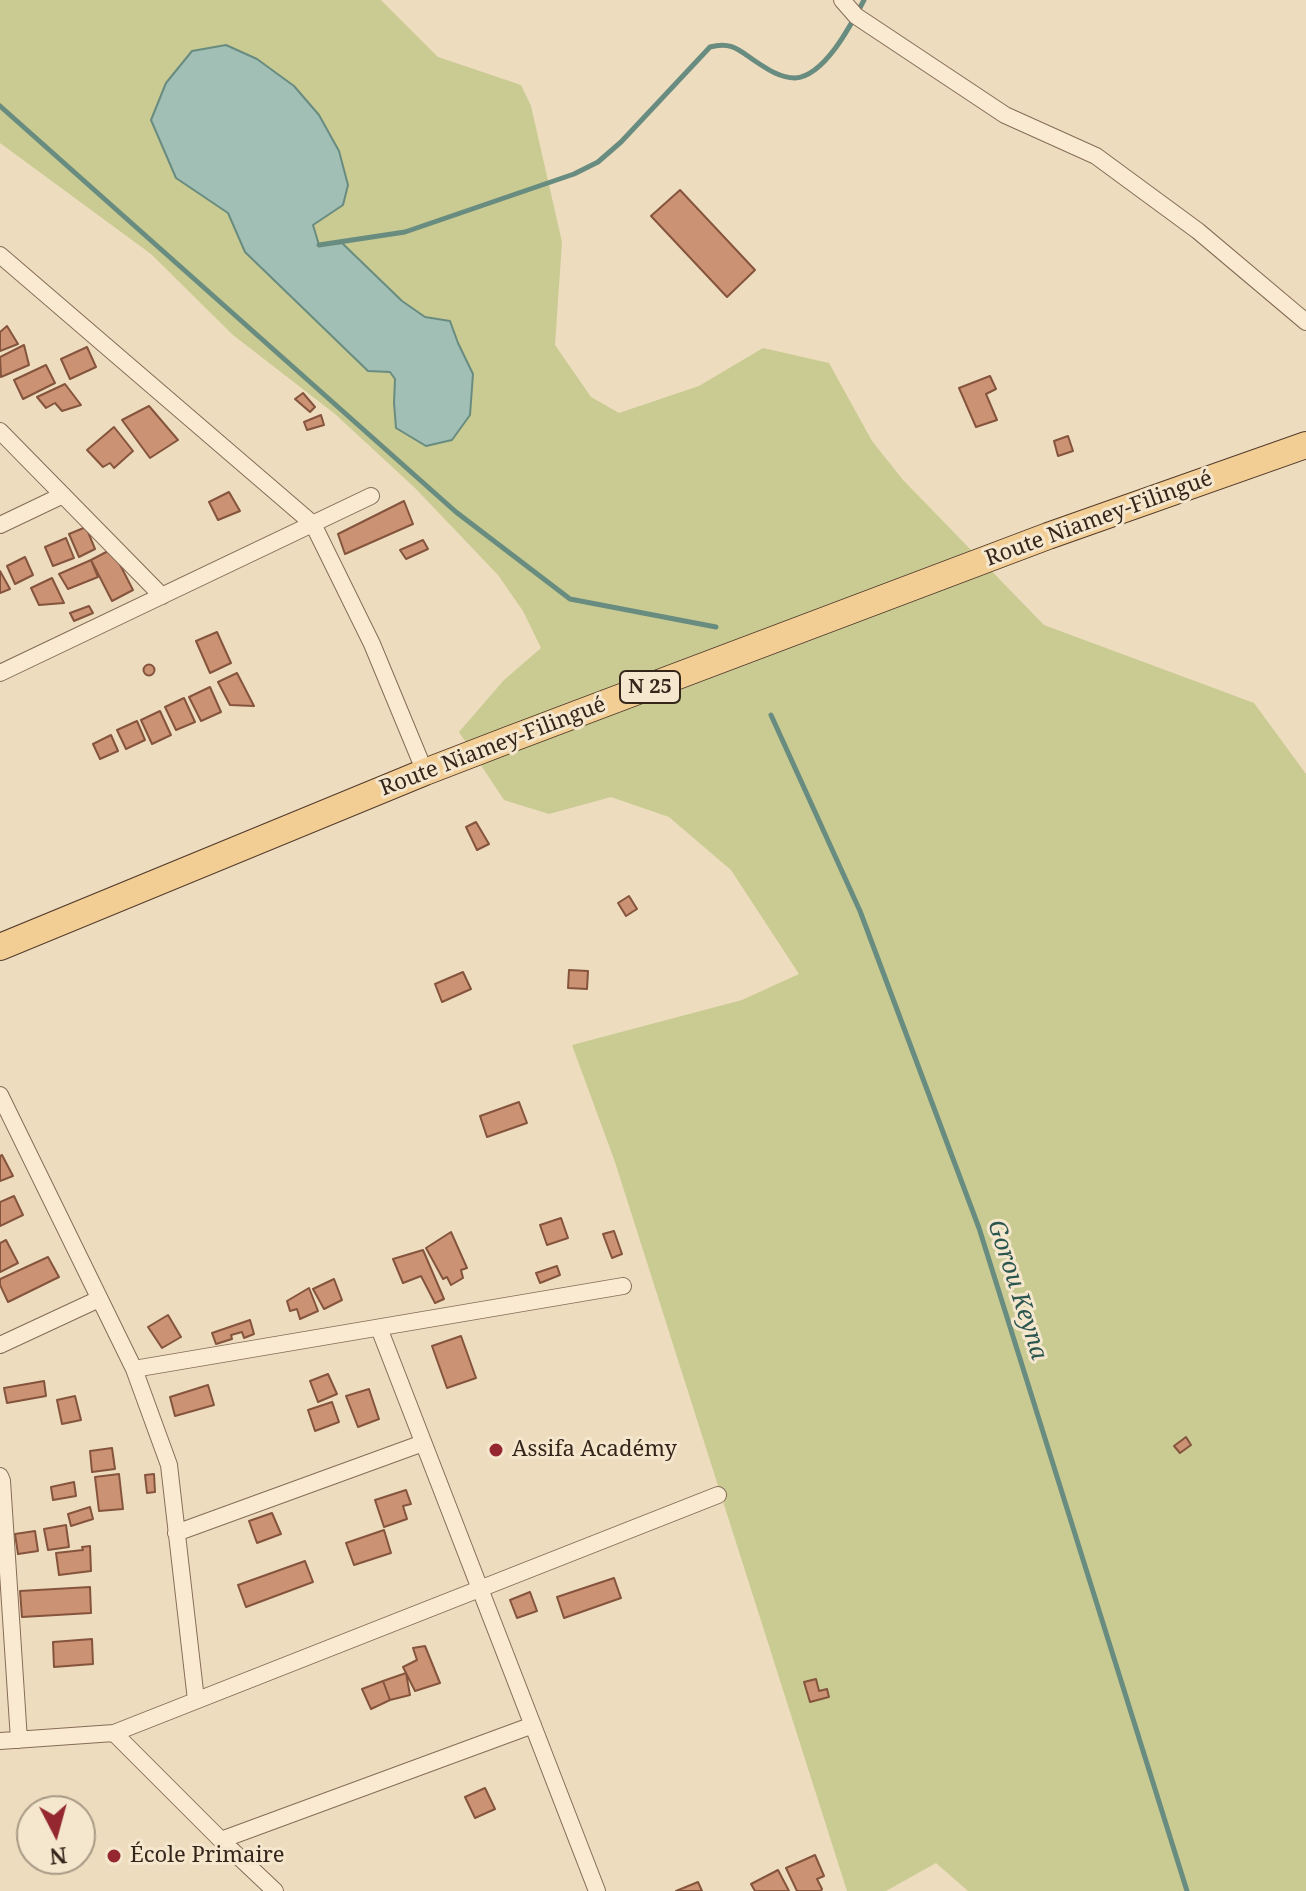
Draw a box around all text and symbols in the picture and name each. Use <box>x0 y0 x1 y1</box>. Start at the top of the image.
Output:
street label: Route Niamey-Filingué <box>982 466 1216 572</box>
road number: N 25 <box>620 671 680 703</box>
street label: Route Niamey-Filingué <box>376 692 610 802</box>
water label: Gorou Keyna <box>981 1217 1053 1363</box>
place label: Assifa Académy <box>512 1437 677 1463</box>
marker: Assifa Académy <box>487 1441 505 1459</box>
north arrow <box>16 1795 96 1875</box>
text: N <box>48 1841 68 1873</box>
place label: École Primaire <box>130 1843 285 1869</box>
marker: École Primaire <box>105 1847 123 1865</box>

